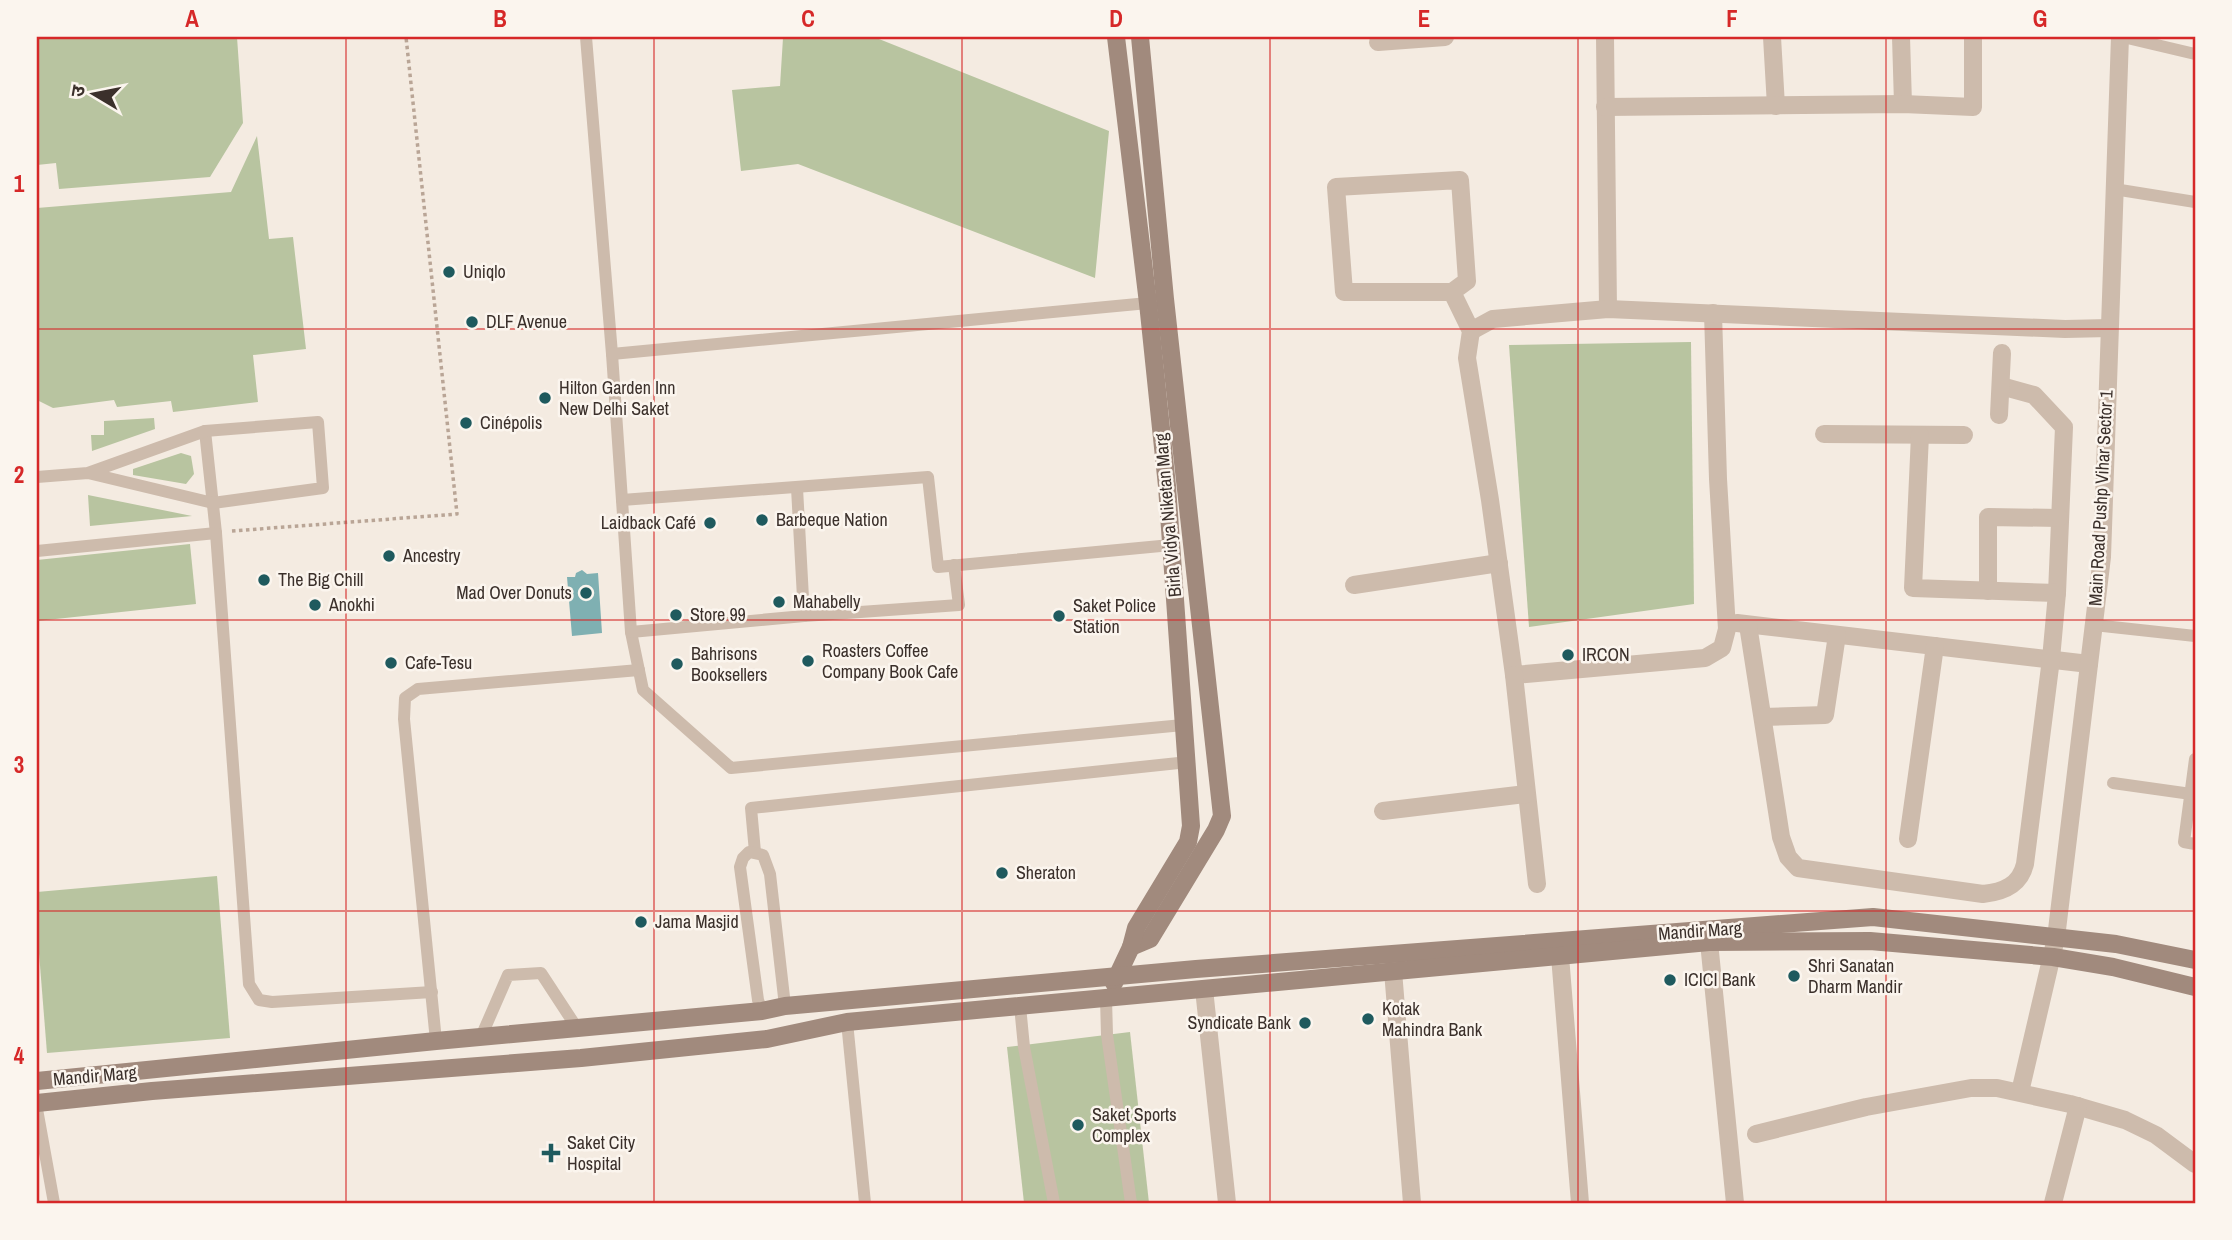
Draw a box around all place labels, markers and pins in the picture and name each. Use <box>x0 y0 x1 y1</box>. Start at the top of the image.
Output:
place label: Uniqlo <box>463 259 506 284</box>
marker: Uniqlo <box>441 264 457 280</box>
place label: DLF Avenue <box>486 309 567 334</box>
marker: DLF Avenue <box>464 314 480 330</box>
place label: Hilton Garden Inn New Delhi Saket <box>559 375 676 421</box>
marker: Hilton Garden Inn New Delhi Saket <box>537 390 553 406</box>
place label: Cinépolis <box>480 410 542 435</box>
marker: Cinépolis <box>458 415 474 431</box>
place label: Barbeque Nation <box>776 507 888 532</box>
place label: Laidback Café <box>601 510 696 535</box>
marker: Barbeque Nation <box>754 512 770 528</box>
marker: Laidback Café <box>702 515 718 531</box>
place label: Ancestry <box>402 543 461 568</box>
marker: Ancestry <box>381 548 397 564</box>
place label: The Big Chill <box>278 567 363 592</box>
marker: The Big Chill <box>256 572 272 588</box>
place label: Mad Over Donuts <box>456 580 572 605</box>
marker: Mad Over Donuts <box>578 585 594 601</box>
place label: Mahabelly <box>793 589 861 614</box>
place label: Anokhi <box>328 592 375 617</box>
place label: Saket Police Station <box>1073 593 1156 639</box>
marker: Mahabelly <box>771 594 787 610</box>
marker: Anokhi <box>307 597 323 613</box>
place label: Store 99 <box>690 602 746 627</box>
marker: Store 99 <box>668 607 684 623</box>
marker: Saket Police Station <box>1051 608 1067 624</box>
place label: Roasters Coffee Company Book Cafe <box>822 638 958 684</box>
place label: Bahrisons Booksellers <box>691 641 767 687</box>
place label: IRCON <box>1582 642 1630 667</box>
marker: IRCON <box>1560 647 1576 663</box>
place label: Cafe-Tesu <box>405 650 472 675</box>
marker: Roasters Coffee Company Book Cafe <box>800 653 816 669</box>
marker: Cafe-Tesu <box>383 655 399 671</box>
marker: Bahrisons Booksellers <box>669 656 685 672</box>
place label: Sheraton <box>1016 860 1076 885</box>
marker: Sheraton <box>994 865 1010 881</box>
place label: Jama Masjid <box>655 909 739 934</box>
marker: Jama Masjid <box>633 914 649 930</box>
place label: Shri Sanatan Dharm Mandir <box>1808 953 1902 999</box>
place label: ICICI Bank <box>1684 967 1756 992</box>
marker: Shri Sanatan Dharm Mandir <box>1786 968 1802 984</box>
marker: ICICI Bank <box>1662 972 1678 988</box>
place label: Kotak Mahindra Bank <box>1382 996 1483 1042</box>
place label: Syndicate Bank <box>1188 1010 1292 1035</box>
marker: Kotak Mahindra Bank <box>1360 1011 1376 1027</box>
marker: Syndicate Bank <box>1297 1015 1313 1031</box>
place label: Saket Sports Complex <box>1092 1102 1177 1148</box>
marker: Saket Sports Complex <box>1070 1117 1086 1133</box>
place label: Saket City Hospital <box>567 1130 636 1176</box>
marker: Saket City Hospital <box>541 1143 561 1163</box>

